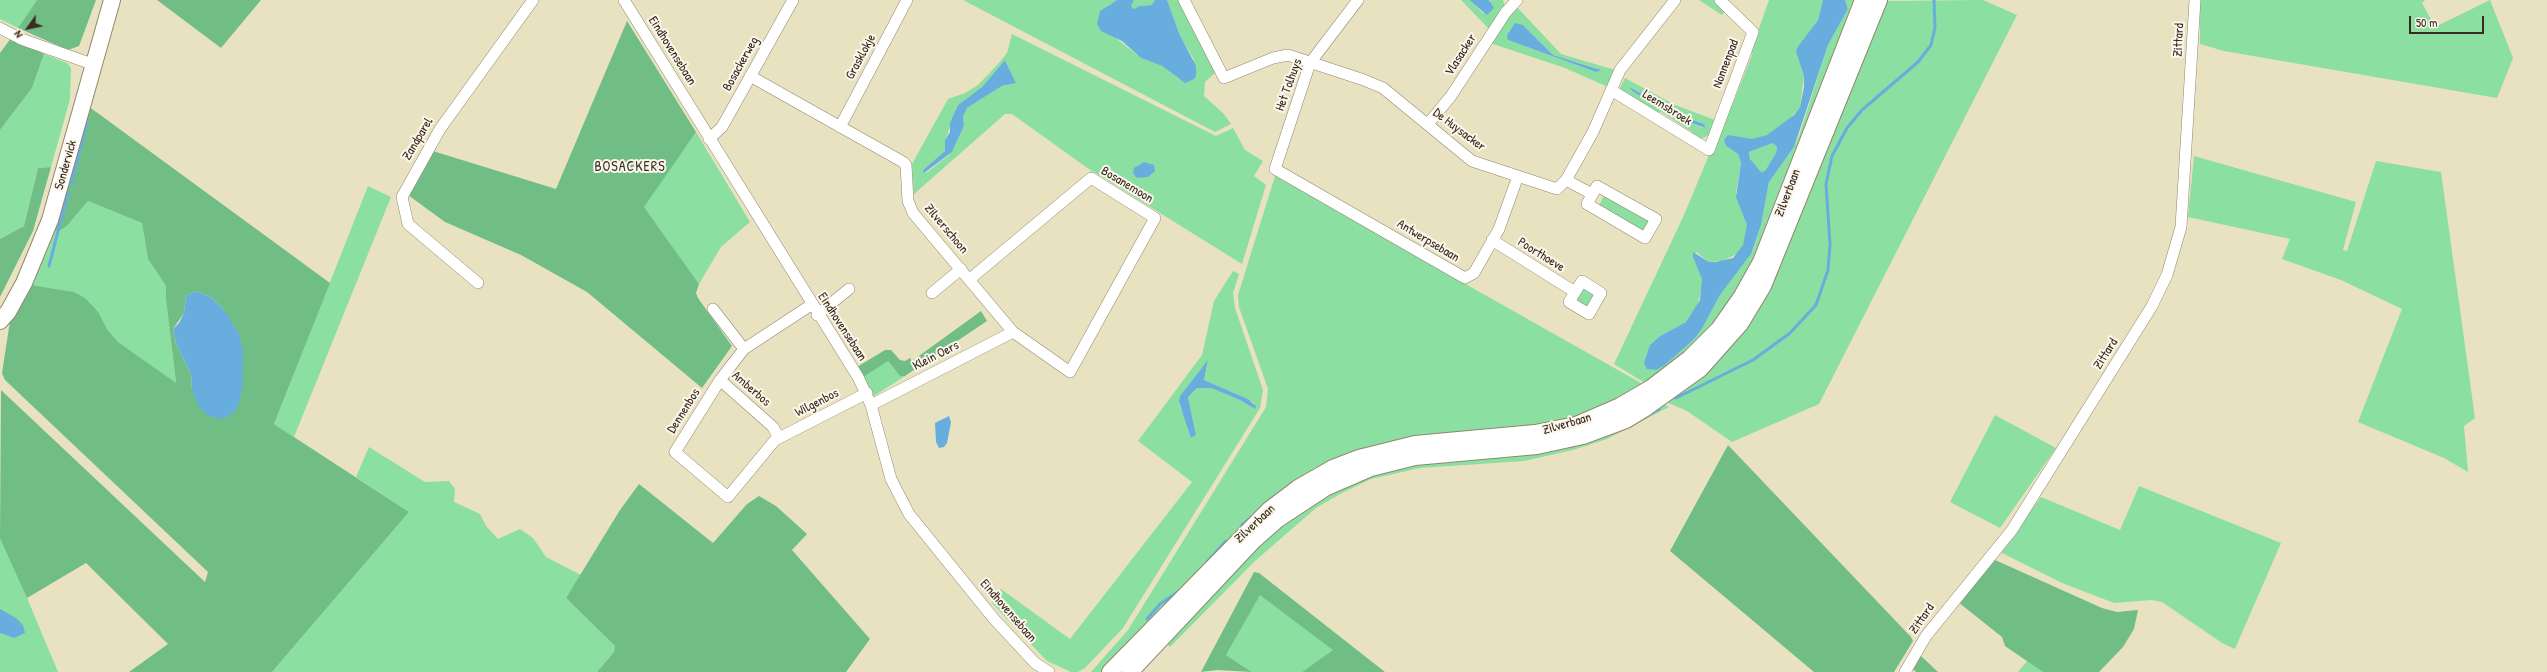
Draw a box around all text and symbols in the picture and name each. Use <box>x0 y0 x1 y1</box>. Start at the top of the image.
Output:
north arrow <box>8 8 48 48</box>
scale bar <box>2411 8 2486 34</box>
street label: Eindhovensebaan <box>645 14 699 88</box>
text: 50 m <box>2416 14 2437 31</box>
street label: Zittard <box>2170 23 2188 57</box>
text: N <box>10 28 25 41</box>
street label: Vlasacker <box>1442 31 1480 79</box>
street label: Grasklokje <box>843 32 879 82</box>
street label: Bosackerweg <box>720 34 762 94</box>
street label: Nonnenpad <box>1710 38 1742 90</box>
street label: Het Tolhuys <box>1272 57 1306 113</box>
street label: Leemsbroek <box>1639 87 1695 129</box>
street label: De Huysacker <box>1430 105 1488 155</box>
street label: Zandparel <box>399 115 437 163</box>
street label: Sondervick <box>51 138 81 192</box>
district label: BOSACKERS <box>594 159 666 175</box>
street label: Bosanemoon <box>1098 163 1156 207</box>
street label: Zilverbaan <box>1772 167 1804 219</box>
street label: Zilverschoon <box>921 201 971 257</box>
street label: Antwerpsebaan <box>1394 216 1462 266</box>
street label: Poorthoeve <box>1515 234 1567 276</box>
street label: Eindhovensebaan <box>814 290 870 364</box>
street label: Zittard <box>2090 336 2122 372</box>
street label: Klein Oers <box>910 338 962 374</box>
street label: Amberbos <box>728 368 774 410</box>
street label: Wilgenbos <box>793 385 841 421</box>
street label: Dennenbos <box>664 386 704 436</box>
street label: Zilverbaan <box>1541 410 1593 438</box>
street label: Zilverbaan <box>1231 501 1279 547</box>
street label: Eindhovensebaan <box>976 576 1040 646</box>
street label: Zittard <box>1906 601 1938 637</box>

